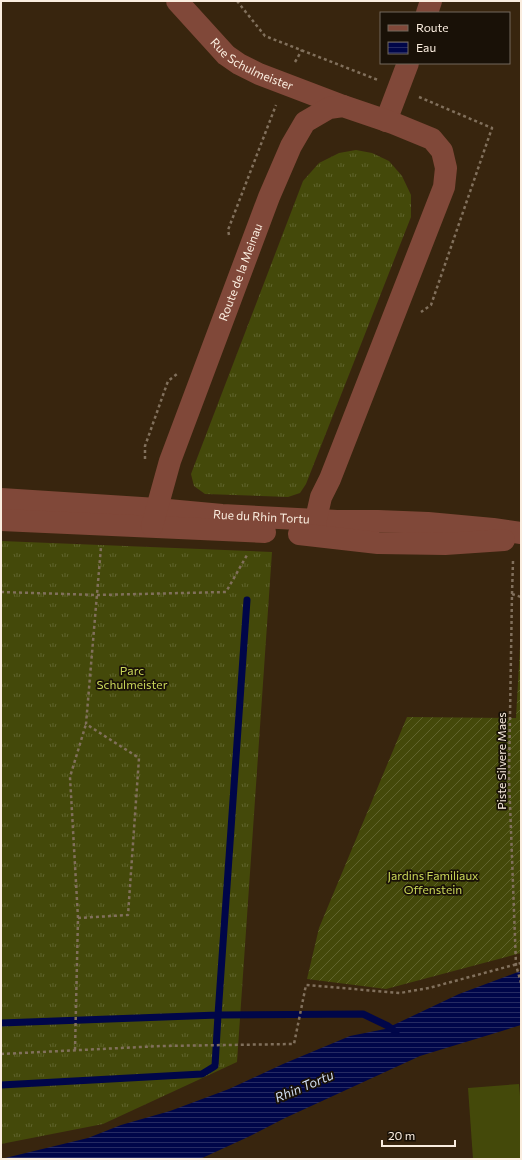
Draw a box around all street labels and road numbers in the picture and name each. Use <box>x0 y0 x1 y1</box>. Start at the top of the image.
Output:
street label: Rue Schulmeister <box>208 35 296 93</box>
street label: Route de la Meinau <box>215 221 264 323</box>
street label: Rue du Rhin Tortu <box>212 506 310 526</box>
street label: Piste Silvere Maes <box>494 712 508 810</box>

